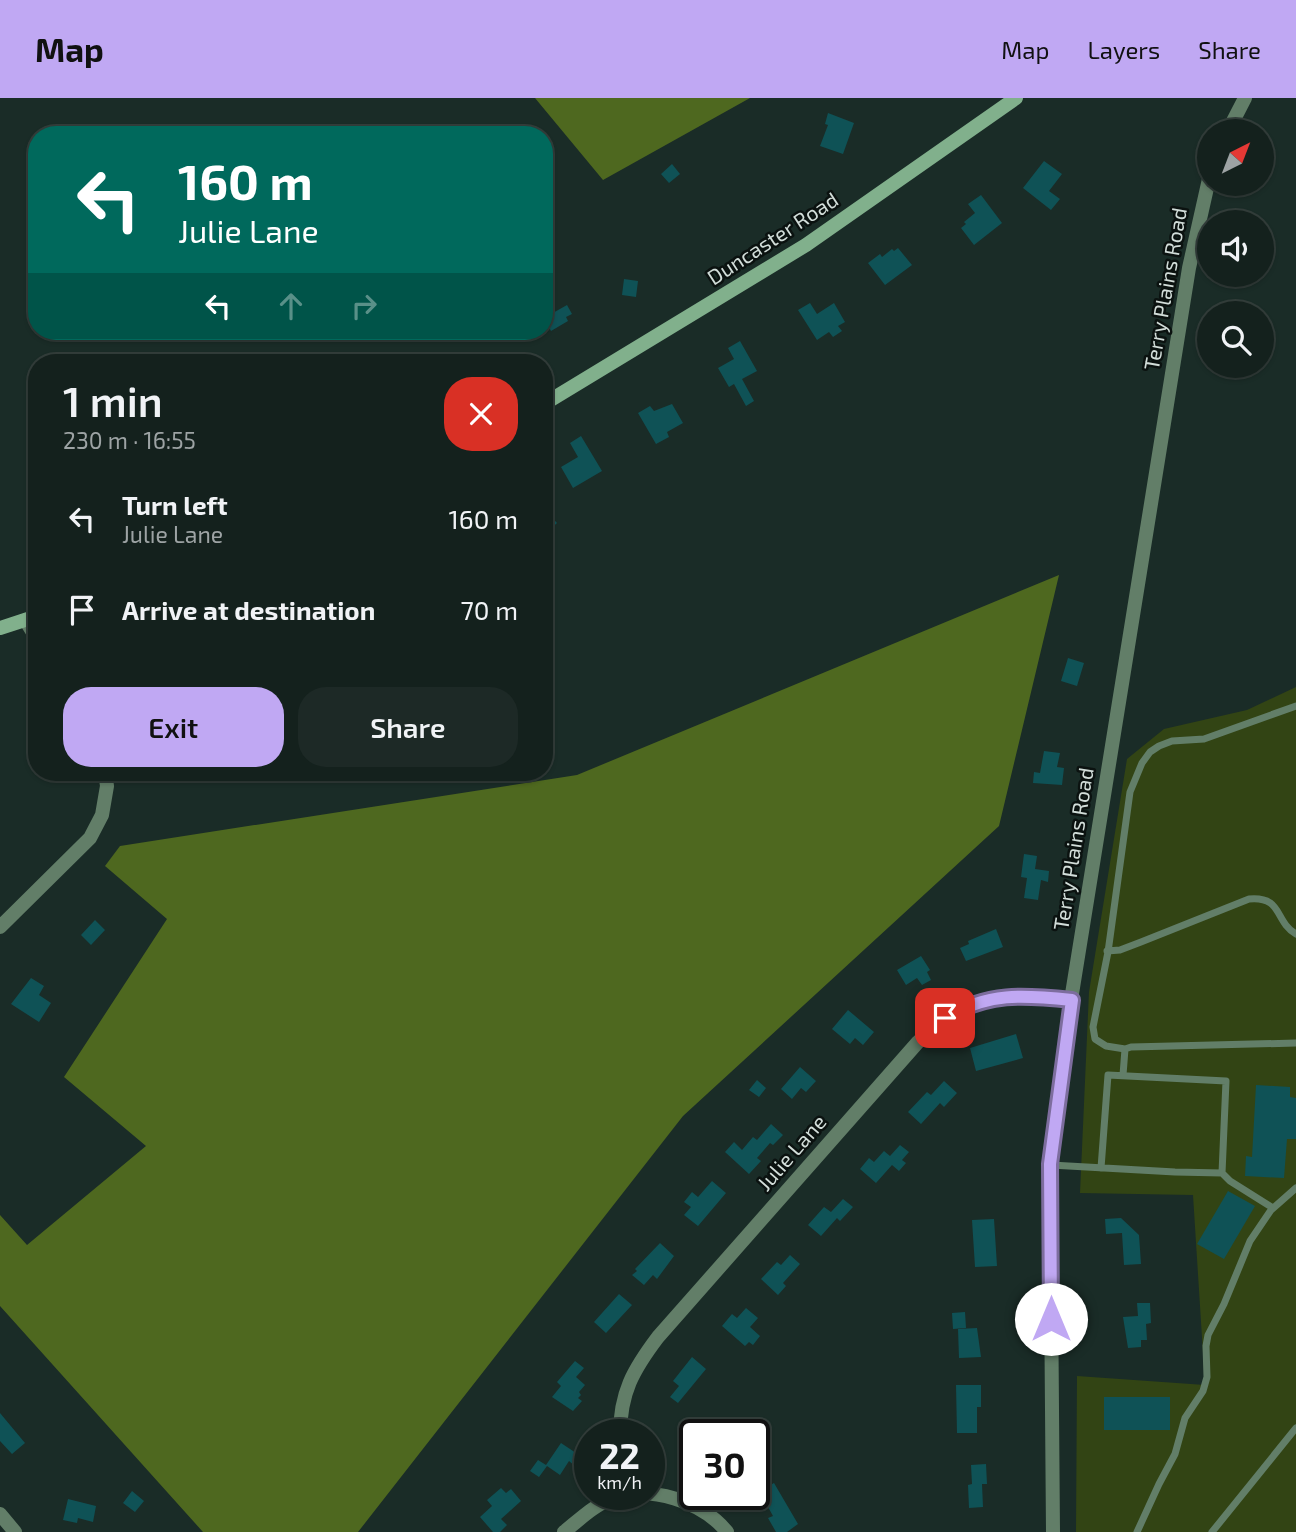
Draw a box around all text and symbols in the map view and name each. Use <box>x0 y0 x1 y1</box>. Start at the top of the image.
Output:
text: Map <box>35 29 104 69</box>
text: Map <box>1001 35 1049 64</box>
text: Layers <box>1087 35 1160 64</box>
text: Share <box>1198 35 1261 64</box>
north arrow <box>1197 119 1274 196</box>
map controls <box>1197 119 1274 378</box>
text: 160 m <box>178 151 313 210</box>
icon: left <box>63 154 154 245</box>
street label: Duncaster Road <box>702 186 842 289</box>
street label: Terry Plains Road <box>1138 206 1191 372</box>
button: sound <box>1197 210 1274 287</box>
text: Julie Lane <box>178 211 319 249</box>
icon: left <box>199 287 237 325</box>
icon: ahead <box>272 287 310 325</box>
icon: right <box>345 287 383 325</box>
button: search <box>1197 301 1274 378</box>
text: 1 min <box>63 375 163 425</box>
button: close <box>444 377 518 451</box>
text: 230 m · 16:55 <box>63 426 196 454</box>
text: Turn left <box>122 489 228 520</box>
icon: left <box>63 500 101 538</box>
text: 160 m <box>449 503 518 534</box>
text: Julie Lane <box>122 520 223 548</box>
icon: arrive <box>63 591 101 629</box>
text: Arrive at destination <box>122 594 375 625</box>
text: 70 m <box>460 594 518 625</box>
button: Exit <box>63 687 284 767</box>
button: Share <box>298 687 518 767</box>
street label: Terry Plains Road <box>1047 766 1098 932</box>
pin <box>915 988 975 1048</box>
icon: arrive <box>926 999 964 1037</box>
street label: Julie Lane <box>751 1109 831 1195</box>
position arrow <box>1014 1282 1088 1356</box>
speed limit sign: 30 <box>679 1419 770 1510</box>
text: 22 <box>599 1434 640 1476</box>
text: km/h <box>597 1471 642 1493</box>

